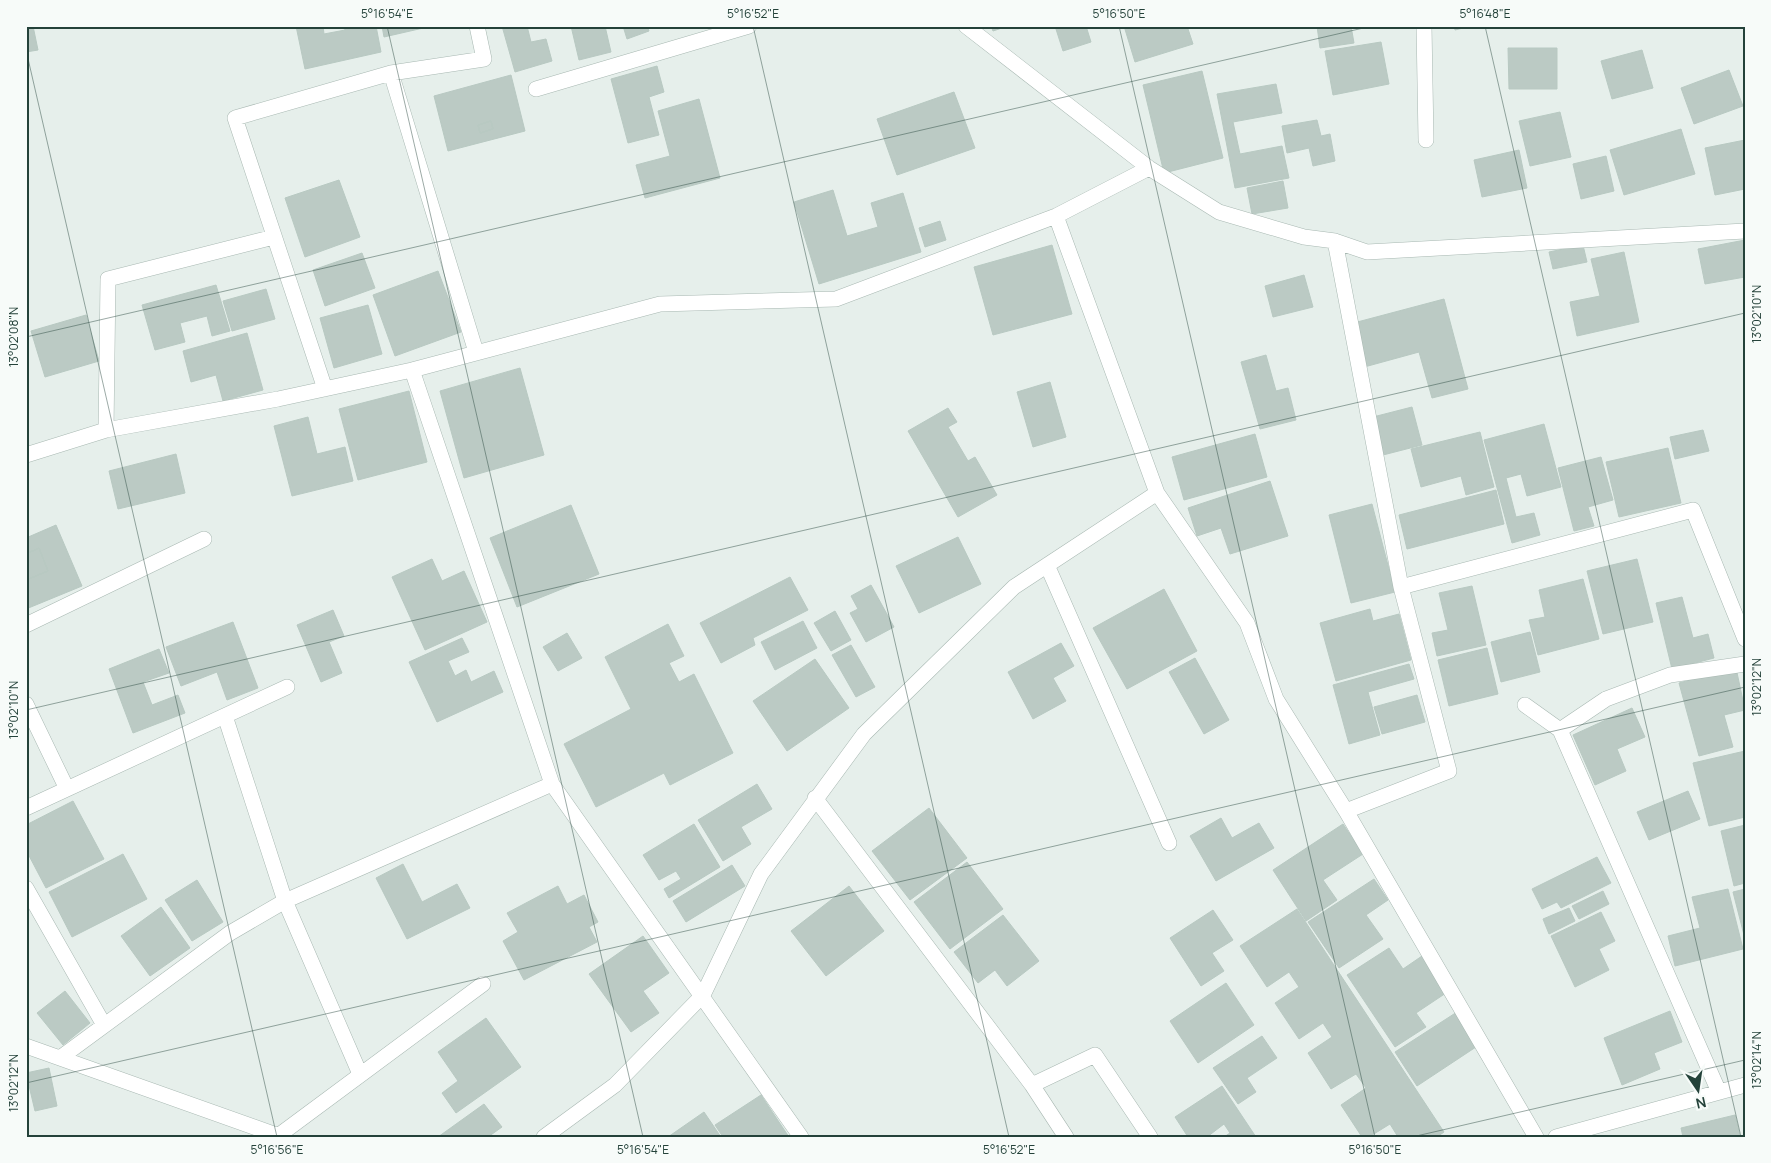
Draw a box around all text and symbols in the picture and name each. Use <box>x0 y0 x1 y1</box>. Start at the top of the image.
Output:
text: 5°16'54"E <box>361 5 413 22</box>
text: 5°16'52"E <box>727 5 779 22</box>
text: 5°16'50"E <box>1093 5 1146 22</box>
text: 5°16'48"E <box>1459 5 1511 22</box>
text: 13°02'10"N <box>1748 285 1765 343</box>
text: 13°02'08"N <box>5 307 22 367</box>
text: 13°02'12"N <box>1748 658 1765 716</box>
text: 13°02'10"N <box>5 681 22 739</box>
text: 13°02'14"N <box>1748 1031 1765 1089</box>
text: 13°02'12"N <box>5 1054 22 1112</box>
north arrow <box>1674 1066 1724 1116</box>
text: N <box>1694 1093 1708 1114</box>
text: 5°16'56"E <box>251 1141 304 1158</box>
text: 5°16'54"E <box>617 1141 669 1158</box>
text: 5°16'52"E <box>983 1141 1035 1158</box>
text: 5°16'50"E <box>1349 1141 1402 1158</box>

